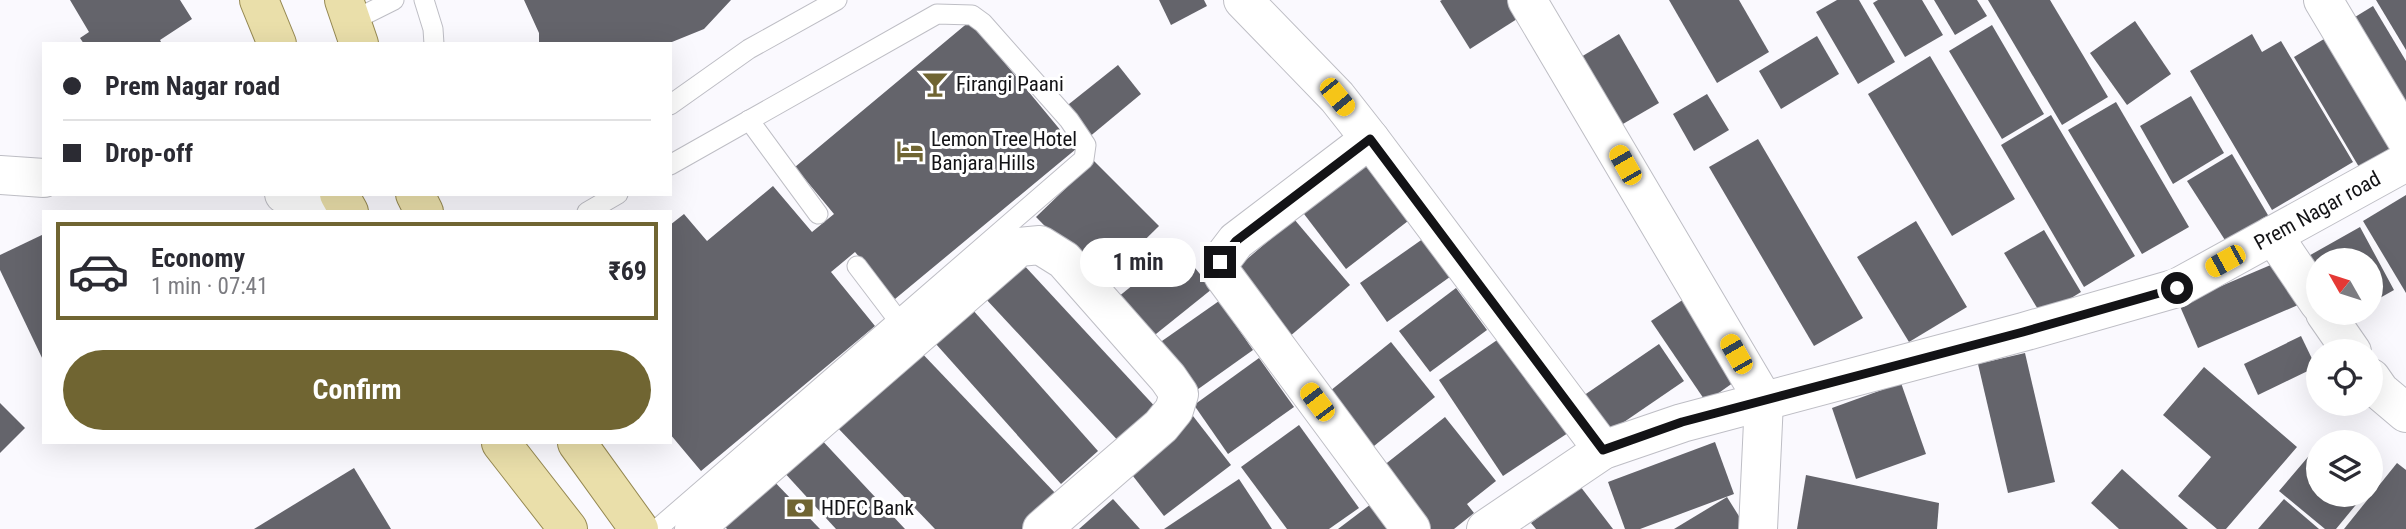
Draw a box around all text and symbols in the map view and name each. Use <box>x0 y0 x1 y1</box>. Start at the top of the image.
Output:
bar icon: Firangi Paani <box>920 69 950 99</box>
text: Prem Nagar road <box>105 71 280 101</box>
place label: Firangi Paani <box>956 72 1064 96</box>
car <box>1316 74 1359 120</box>
place label: Lemon Tree Hotel Banjara Hills <box>931 127 1077 175</box>
hotel icon: Lemon Tree Hotel Banjara Hills <box>895 136 925 166</box>
text: Drop-off <box>105 138 193 168</box>
car <box>1606 142 1645 188</box>
street label: Prem Nagar road <box>2250 166 2385 255</box>
callout: 1 min <box>1080 238 1196 286</box>
icon: car <box>67 240 130 303</box>
car <box>2202 242 2249 280</box>
text: Economy <box>151 243 245 273</box>
route end <box>1204 246 1236 278</box>
north arrow <box>2306 248 2384 326</box>
map controls <box>2306 248 2383 507</box>
text: 1 min <box>1112 249 1164 276</box>
text: ₹69 <box>608 256 647 286</box>
route start <box>2161 272 2193 304</box>
text: 1 min · 07:41 <box>151 273 268 300</box>
car <box>1717 331 1756 377</box>
button: locate <box>2306 339 2383 416</box>
button: Confirm <box>63 350 651 430</box>
car <box>1296 379 1339 425</box>
button: layers <box>2306 430 2383 507</box>
bank icon: HDFC Bank <box>785 493 815 523</box>
place label: HDFC Bank <box>821 496 915 520</box>

